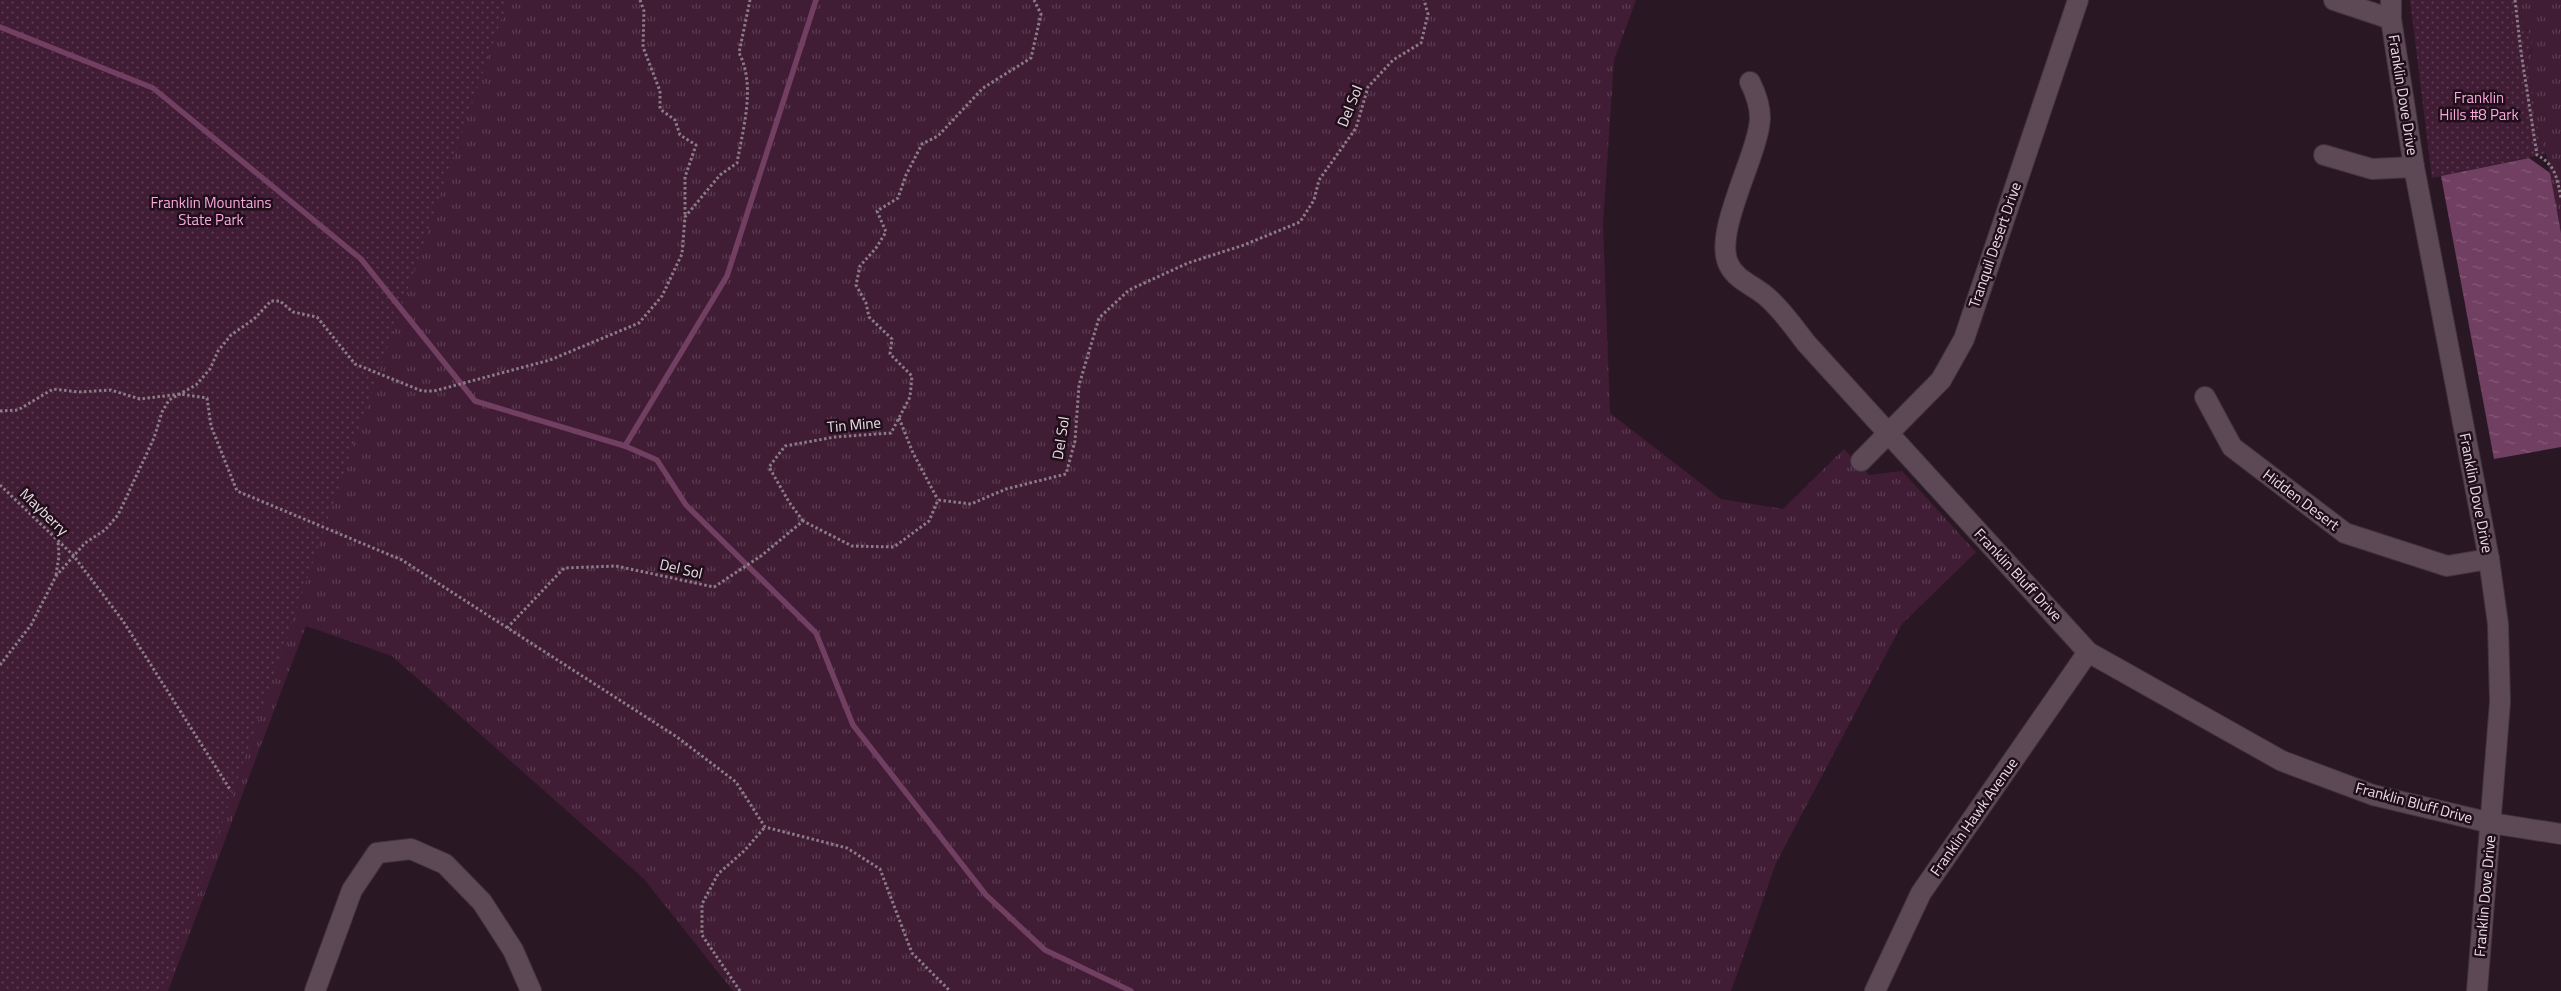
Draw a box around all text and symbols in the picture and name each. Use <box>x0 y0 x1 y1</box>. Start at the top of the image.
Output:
street label: Franklin Dove Drive <box>2383 33 2424 157</box>
street label: Del Sol <box>1331 81 1368 130</box>
park label: Franklin Hills #8 Park <box>2439 86 2519 126</box>
street label: Tranquil Desert Drive <box>1962 179 2027 311</box>
park label: Franklin Mountains State Park <box>150 191 272 231</box>
street label: Tin Mine <box>826 411 882 438</box>
street label: Del Sol <box>1046 415 1075 461</box>
street label: Franklin Dove Drive <box>2454 431 2499 555</box>
street label: Hidden Desert <box>2258 463 2345 536</box>
street label: Mayberry <box>15 482 74 541</box>
street label: Franklin Bluff Drive <box>1969 523 2068 627</box>
street label: Del Sol <box>657 552 705 585</box>
street label: Franklin Hawk Avenue <box>1924 753 2023 881</box>
street label: Franklin Bluff Drive <box>2353 776 2475 829</box>
street label: Franklin Dove Drive <box>2468 834 2501 958</box>

